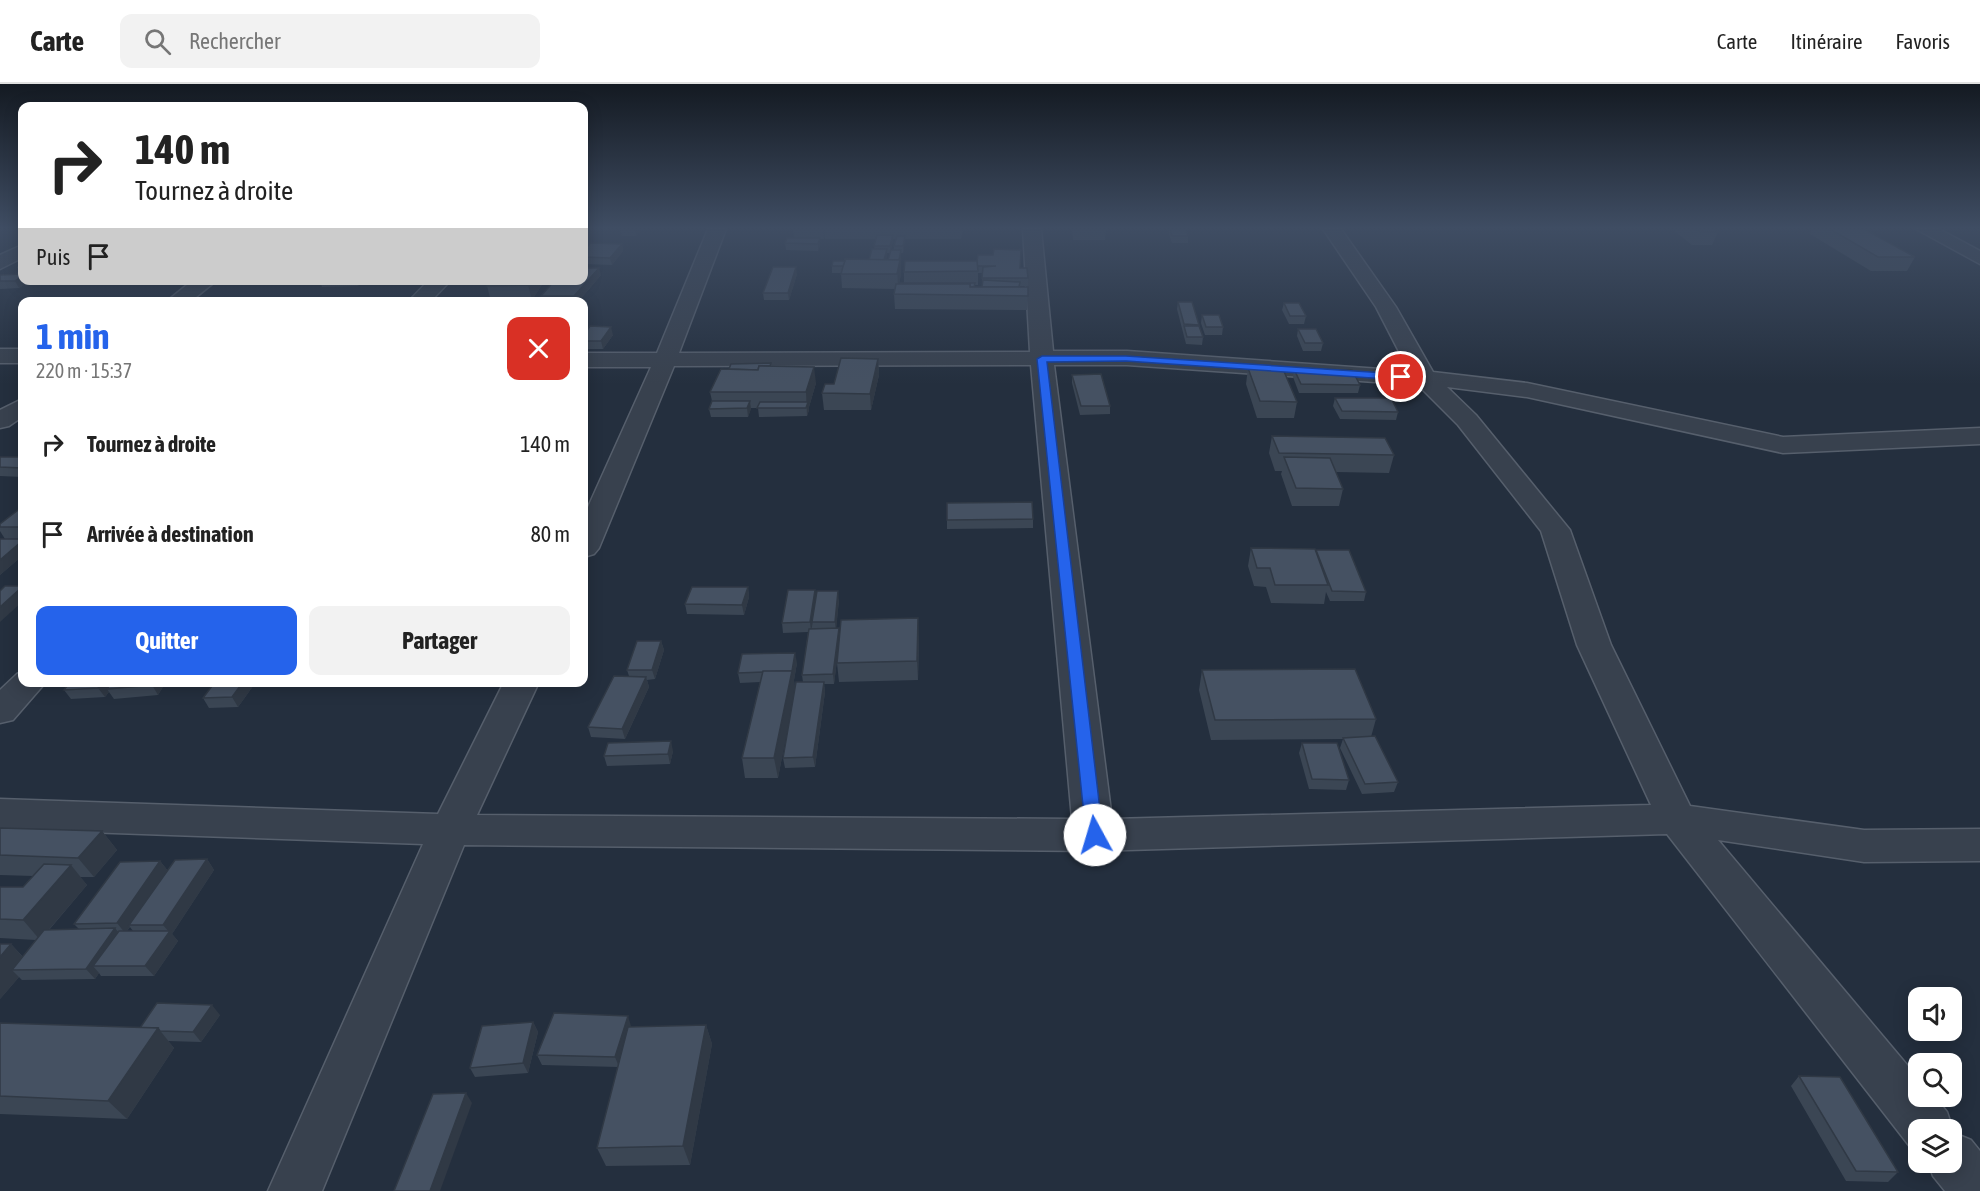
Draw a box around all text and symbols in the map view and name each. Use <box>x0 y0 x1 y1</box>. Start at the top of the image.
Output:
search box <box>120 14 540 68</box>
text: Carte <box>30 25 84 57</box>
icon: search <box>141 25 174 58</box>
text: Rechercher <box>189 28 281 54</box>
text: Carte <box>1717 29 1757 53</box>
text: Itinéraire <box>1790 29 1862 53</box>
text: Favoris <box>1895 29 1950 53</box>
text: 140 m <box>135 125 230 173</box>
icon: right <box>36 126 114 204</box>
text: Tournez à droite <box>135 175 293 206</box>
icon: arrive <box>82 240 115 273</box>
text: Puis <box>36 244 70 270</box>
text: 1 min <box>36 315 110 357</box>
button: close <box>507 317 570 380</box>
pin <box>1375 351 1426 402</box>
text: 220 m · 15:37 <box>36 359 132 382</box>
icon: arrive <box>1384 360 1417 393</box>
icon: right <box>36 428 69 461</box>
text: Tournez à droite <box>87 431 216 457</box>
text: 140 m <box>520 431 570 457</box>
icon: arrive <box>36 518 69 551</box>
text: Arrivée à destination <box>87 521 254 547</box>
text: 80 m <box>530 521 570 547</box>
button: Quitter <box>36 606 297 675</box>
button: Partager <box>309 606 570 675</box>
position arrow <box>1063 803 1127 867</box>
map controls <box>1908 987 1962 1173</box>
button: sound <box>1908 987 1962 1041</box>
button: search <box>1908 1053 1962 1107</box>
button: layers <box>1908 1119 1962 1173</box>

